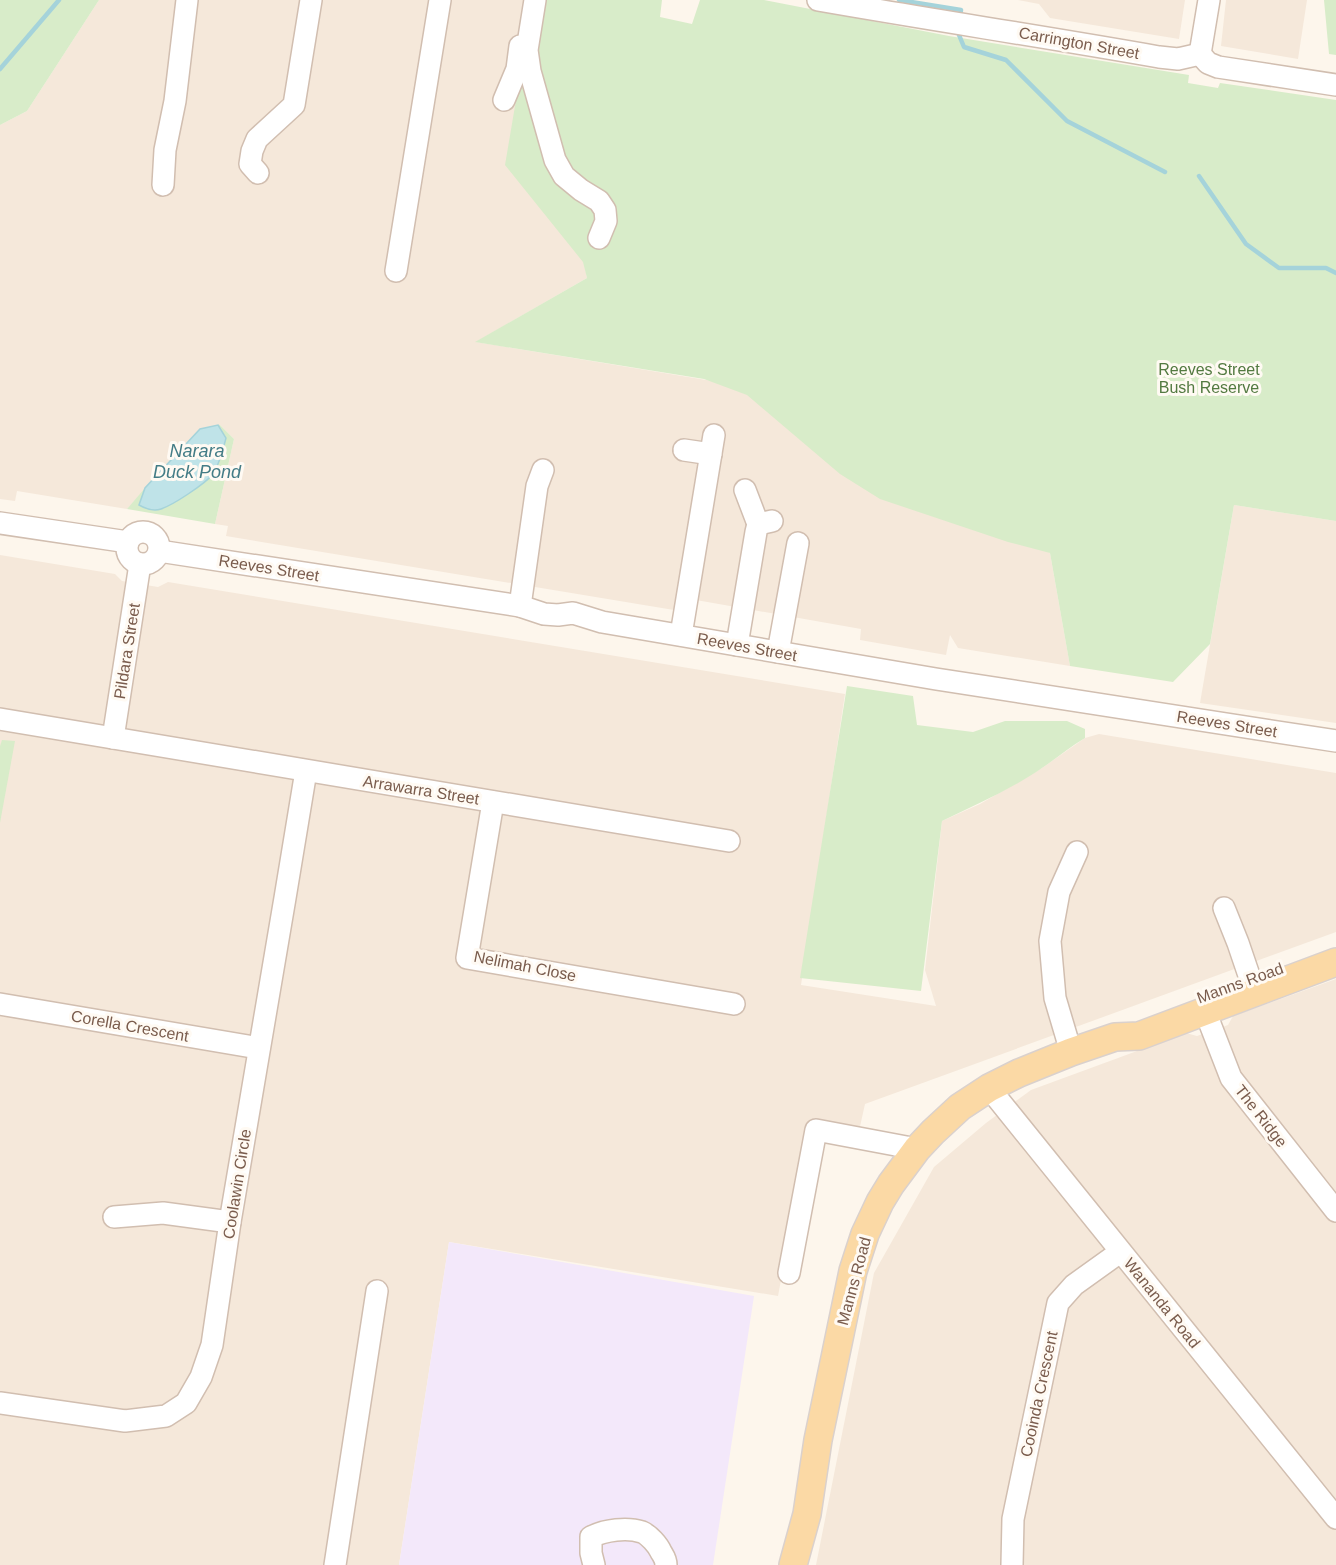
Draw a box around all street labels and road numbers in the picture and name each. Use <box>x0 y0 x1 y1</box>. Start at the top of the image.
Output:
street label: Carrington Street <box>1018 24 1141 62</box>
street label: Reeves Street <box>218 552 321 584</box>
street label: Pildara Street <box>111 601 143 700</box>
street label: Reeves Street <box>696 630 799 664</box>
street label: Reeves Street <box>1176 708 1279 740</box>
street label: Arrawarra Street <box>362 772 481 808</box>
street label: Nelimah Close <box>472 948 578 984</box>
street label: Manns Road <box>1194 959 1286 1007</box>
street label: Corella Crescent <box>70 1007 191 1045</box>
street label: The Ridge <box>1232 1082 1290 1150</box>
street label: Coolawin Circle <box>220 1128 254 1240</box>
street label: Manns Road <box>834 1235 874 1327</box>
street label: Wananda Road <box>1121 1255 1203 1351</box>
street label: Cooinda Crescent <box>1017 1329 1061 1458</box>

